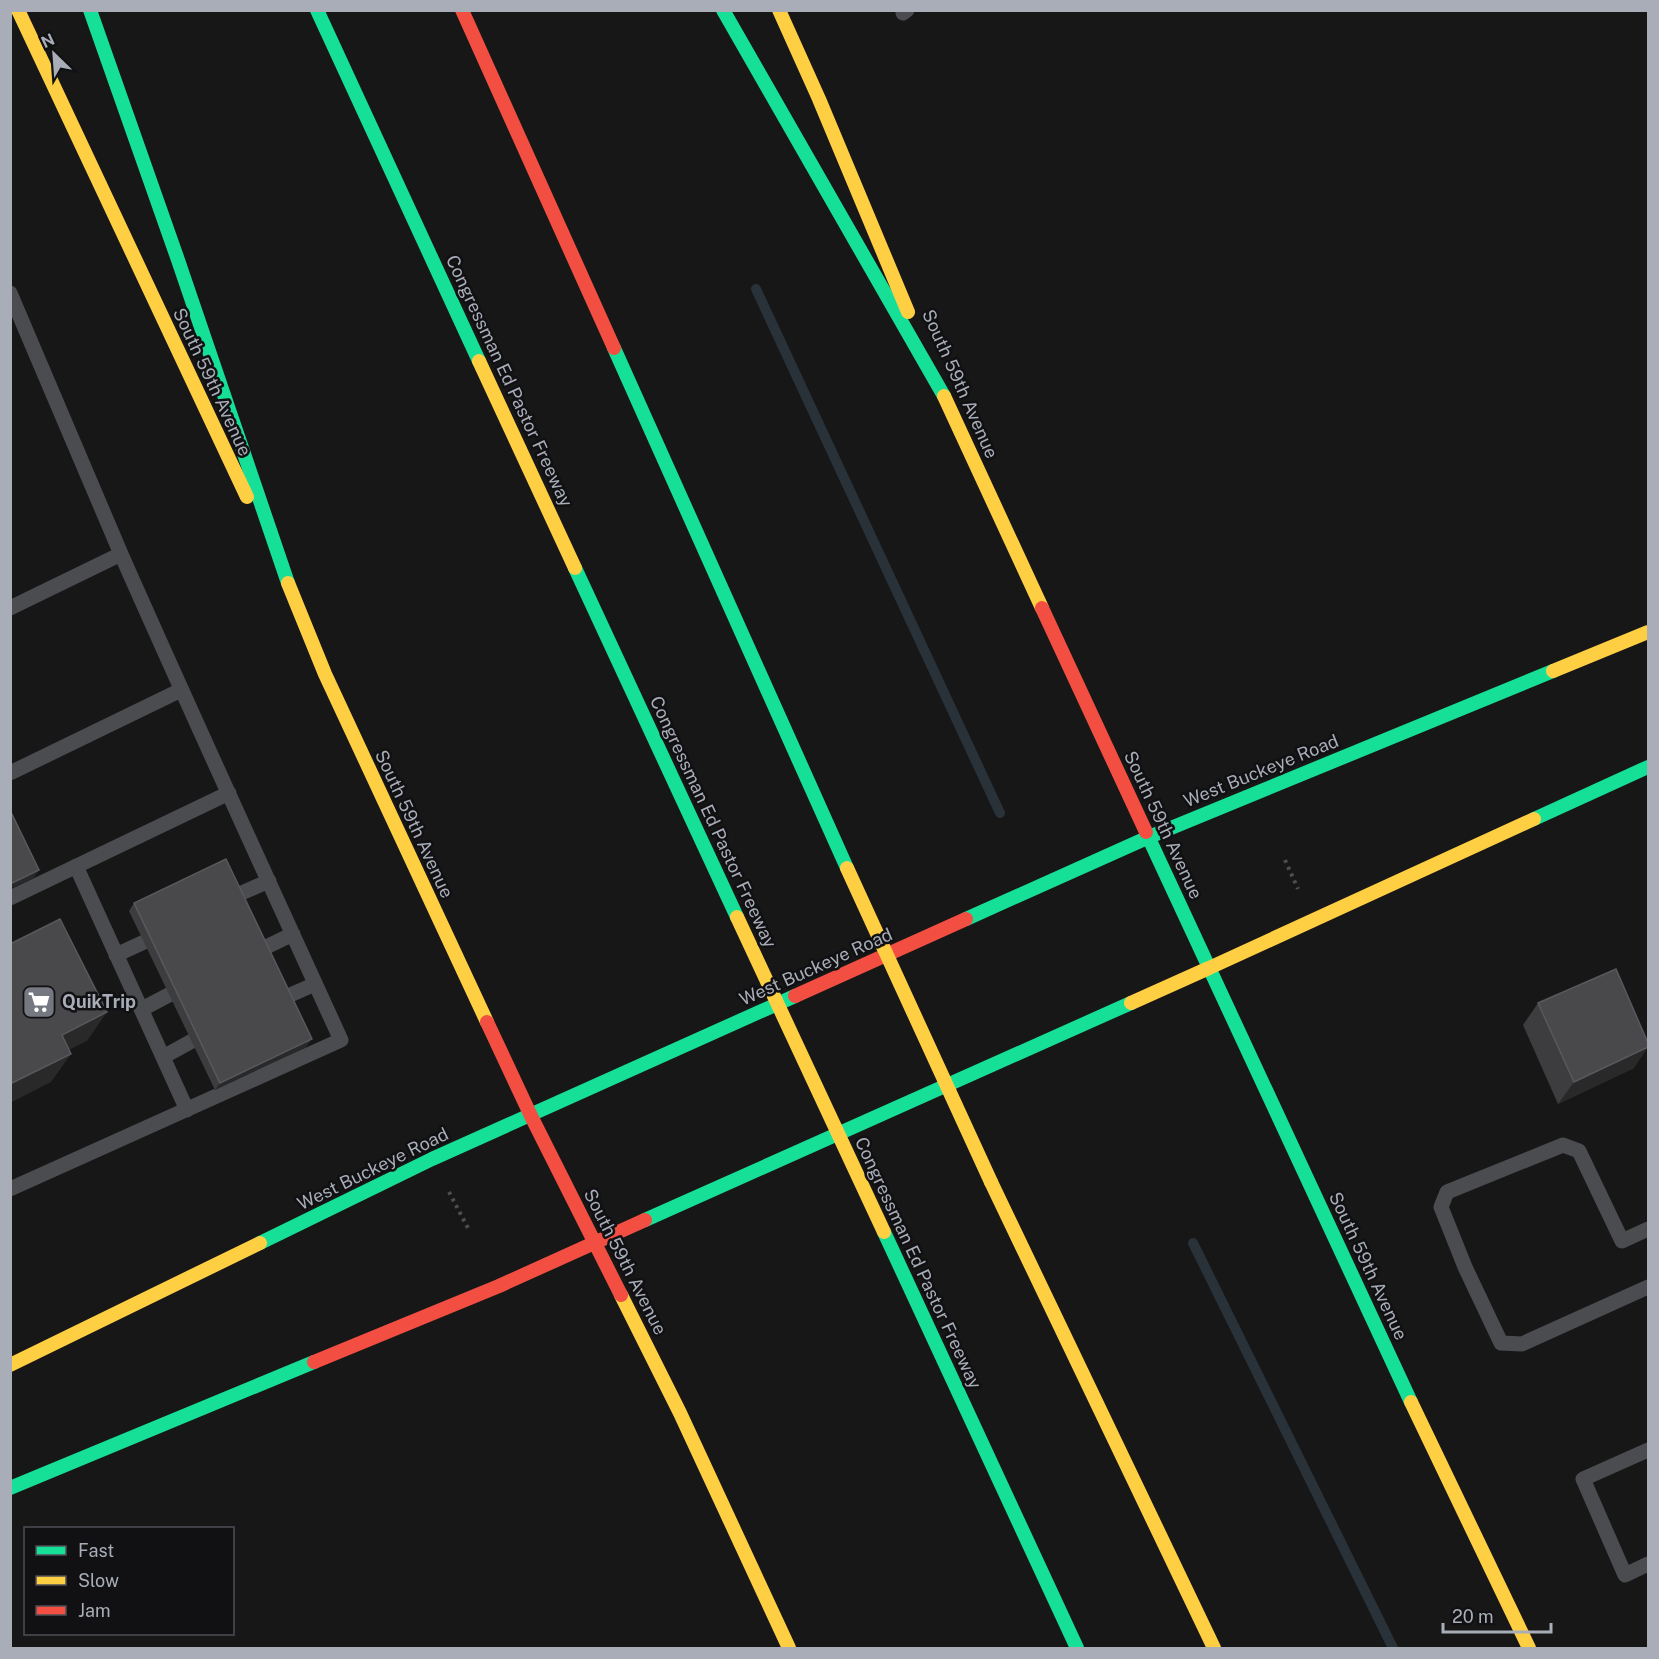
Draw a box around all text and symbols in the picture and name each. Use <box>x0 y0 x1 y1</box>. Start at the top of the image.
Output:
north arrow <box>24 24 84 84</box>
text: N <box>38 30 58 52</box>
street label: Congressman Ed Pastor Freeway <box>442 252 577 510</box>
street label: South 59th Avenue <box>169 304 256 459</box>
street label: South 59th Avenue <box>918 306 1003 462</box>
street label: Congressman Ed Pastor Freeway <box>646 693 781 951</box>
street label: West Buckeye Road <box>1180 730 1341 811</box>
street label: South 59th Avenue <box>371 746 458 901</box>
street label: South 59th Avenue <box>1120 747 1207 902</box>
street label: West Buckeye Road <box>736 923 896 1010</box>
supermarket icon: QuikTrip <box>21 984 57 1020</box>
place label: QuikTrip <box>62 991 136 1012</box>
street label: West Buckeye Road <box>294 1123 452 1214</box>
street label: Congressman Ed Pastor Freeway <box>851 1134 986 1392</box>
street label: South 59th Avenue <box>580 1185 671 1338</box>
street label: South 59th Avenue <box>1325 1188 1412 1343</box>
legend <box>24 1527 234 1635</box>
text: Fast <box>78 1540 114 1561</box>
text: Slow <box>78 1570 119 1591</box>
scale bar <box>1443 1596 1551 1634</box>
text: Jam <box>78 1600 111 1621</box>
text: 20 m <box>1452 1606 1494 1627</box>

